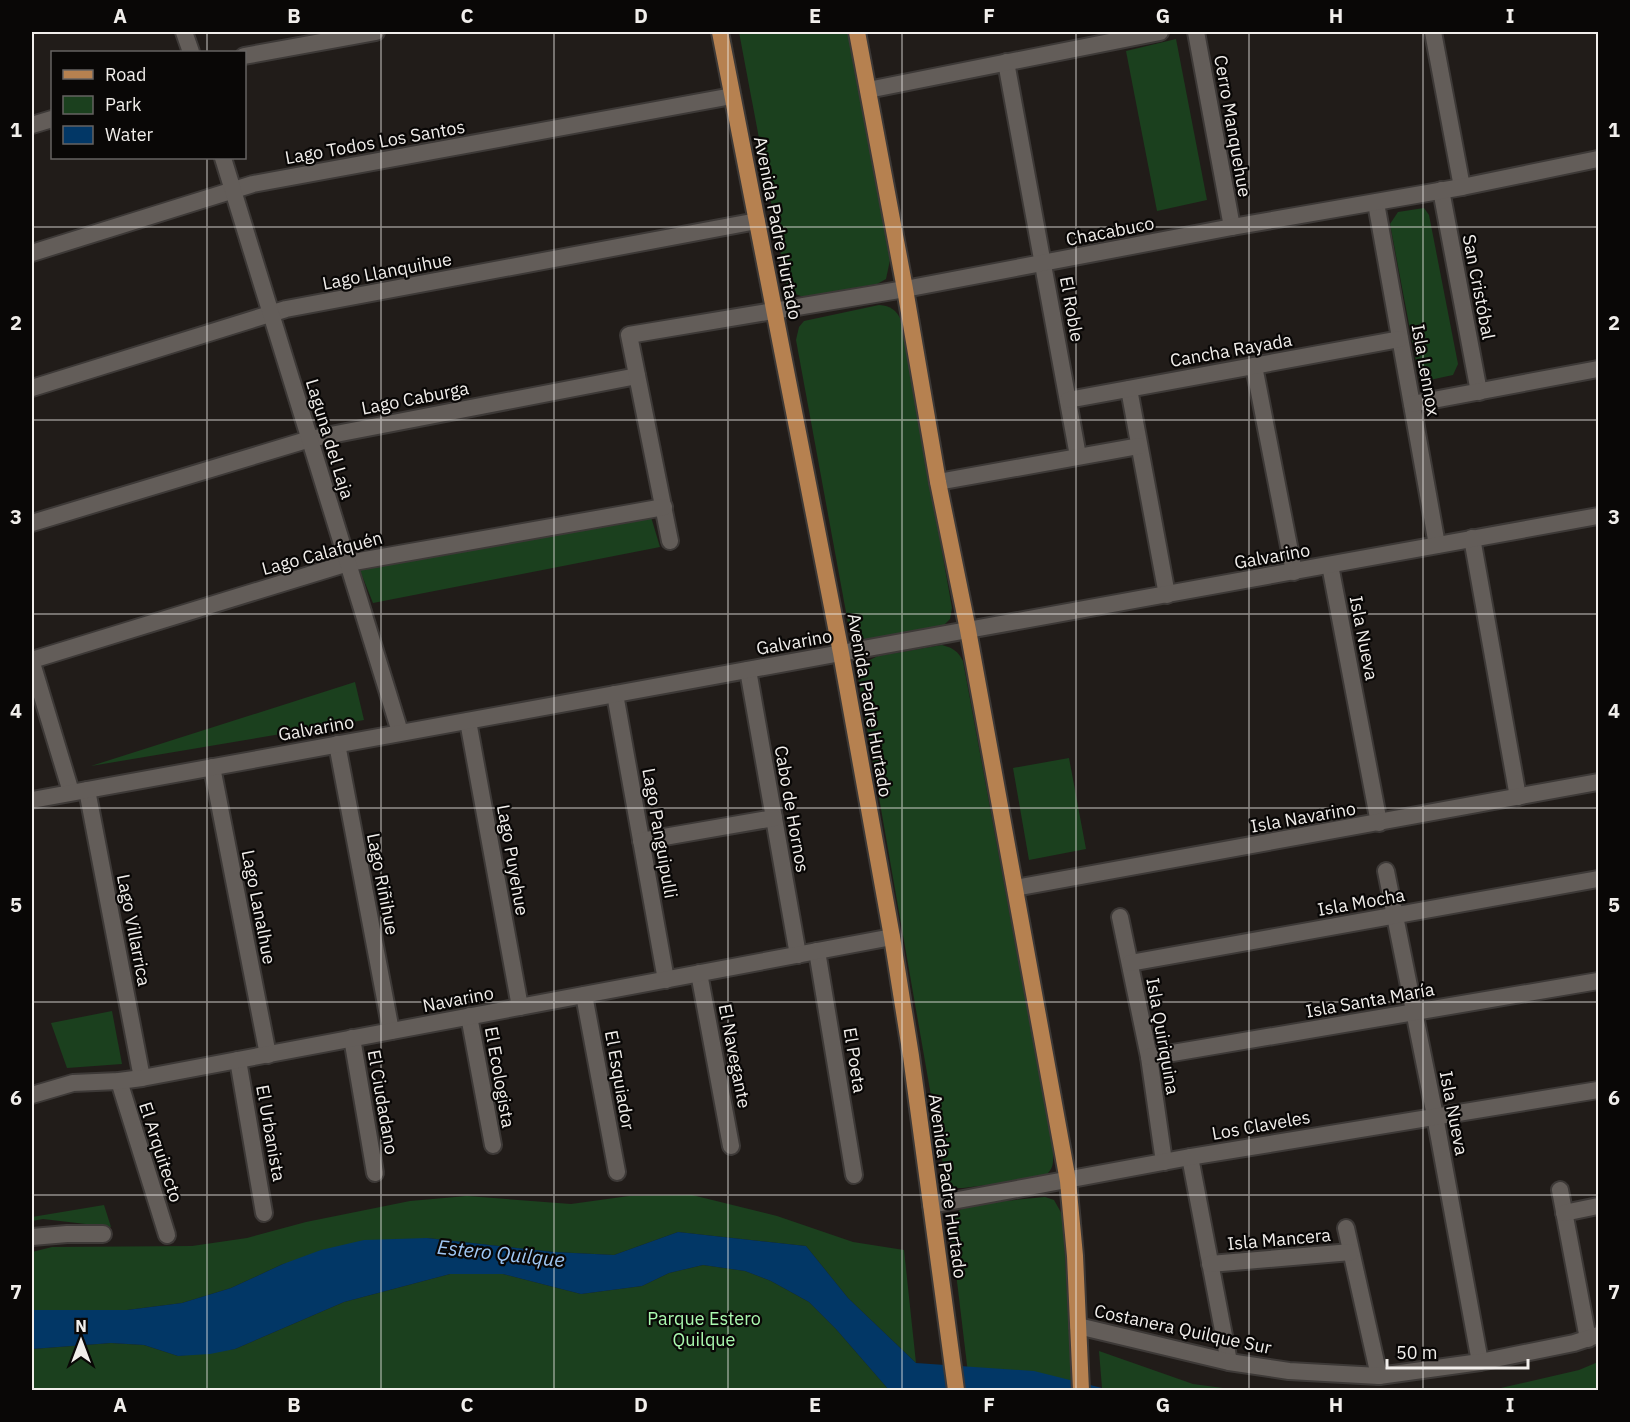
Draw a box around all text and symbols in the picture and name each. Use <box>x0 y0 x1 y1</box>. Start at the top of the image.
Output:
text: A <box>113 2 127 29</box>
text: B <box>287 2 301 29</box>
text: C <box>460 2 474 29</box>
text: D <box>634 2 648 29</box>
text: E <box>809 2 821 29</box>
text: F <box>983 2 995 29</box>
text: G <box>1156 2 1170 29</box>
text: H <box>1329 2 1343 29</box>
text: I <box>1506 2 1514 29</box>
legend <box>51 51 246 159</box>
street label: Cerro Manquehue <box>1209 53 1257 199</box>
text: Road <box>105 63 146 86</box>
text: Park <box>105 93 142 116</box>
street label: Lago Todos Los Santos <box>283 115 467 169</box>
text: 1 <box>10 116 22 143</box>
text: 1 <box>1608 116 1620 143</box>
text: Water <box>105 123 154 146</box>
street label: Avenida Padre Hurtado <box>749 134 807 322</box>
street label: Chacabuco <box>1064 211 1156 251</box>
street label: San Cristóbal <box>1458 232 1500 342</box>
street label: Lago Llanquihue <box>320 247 454 295</box>
street label: El Roble <box>1055 274 1089 344</box>
text: 2 <box>10 309 22 336</box>
text: 2 <box>1608 309 1620 336</box>
street label: Isla Lennox <box>1407 322 1445 418</box>
street label: Cancha Rayada <box>1168 328 1294 372</box>
street label: Laguna del Laja <box>301 376 359 502</box>
street label: Lago Caburga <box>359 376 471 420</box>
text: 3 <box>10 503 22 530</box>
text: 3 <box>1608 503 1620 530</box>
street label: Lago Calafquén <box>259 526 385 580</box>
street label: Galvarino <box>1232 538 1312 574</box>
street label: Isla Nueva <box>1345 594 1384 683</box>
street label: Avenida Padre Hurtado <box>842 611 898 799</box>
street label: Galvarino <box>754 624 834 660</box>
text: 4 <box>10 697 22 724</box>
text: 4 <box>1608 697 1620 724</box>
street label: Galvarino <box>276 710 356 746</box>
street label: Cabo de Hornos <box>770 744 814 874</box>
street label: Lago Panguipulli <box>637 766 683 900</box>
street label: Isla Navarino <box>1248 796 1358 838</box>
street label: Lago Puyehue <box>492 803 534 918</box>
street label: Lago Riñihue <box>362 831 404 937</box>
street label: Lago Lanalhue <box>237 848 281 966</box>
street label: Lago Villarrica <box>112 872 156 988</box>
street label: Isla Mocha <box>1316 883 1407 921</box>
text: 5 <box>10 891 22 918</box>
text: 5 <box>1608 891 1620 918</box>
street label: Isla Quiriquina <box>1141 976 1185 1097</box>
street label: Isla Santa María <box>1304 977 1436 1023</box>
street label: Navarino <box>421 981 495 1017</box>
street label: El Navegante <box>714 1002 756 1110</box>
street label: El Ecologista <box>480 1025 520 1130</box>
street label: El Poeta <box>838 1026 872 1095</box>
street label: El Esquiador <box>600 1028 640 1132</box>
street label: El Ciudadano <box>362 1048 404 1156</box>
street label: Isla Nueva <box>1435 1069 1474 1158</box>
street label: El Urbanista <box>251 1083 291 1184</box>
text: 6 <box>10 1084 22 1111</box>
text: 6 <box>1608 1084 1620 1111</box>
street label: Avenida Padre Hurtado <box>924 1092 972 1280</box>
street label: El Arquitecto <box>134 1099 188 1205</box>
street label: Los Claveles <box>1210 1105 1312 1145</box>
street label: Isla Mancera <box>1226 1223 1332 1255</box>
water label: Estero Quilque <box>436 1233 566 1273</box>
text: 7 <box>10 1278 22 1305</box>
text: 7 <box>1608 1278 1620 1305</box>
street label: Costanera Quilque Sur <box>1092 1299 1274 1359</box>
park label: Parque Estero Quilque <box>647 1307 761 1351</box>
north arrow <box>51 1311 111 1371</box>
text: N <box>75 1316 87 1336</box>
scale bar <box>1387 1332 1528 1370</box>
text: 50 m <box>1396 1341 1438 1364</box>
text: A <box>113 1391 127 1418</box>
text: B <box>287 1391 301 1418</box>
text: C <box>460 1391 474 1418</box>
text: D <box>634 1391 648 1418</box>
text: E <box>809 1391 821 1418</box>
text: F <box>983 1391 995 1418</box>
text: G <box>1156 1391 1170 1418</box>
text: H <box>1329 1391 1343 1418</box>
text: I <box>1506 1391 1514 1418</box>

